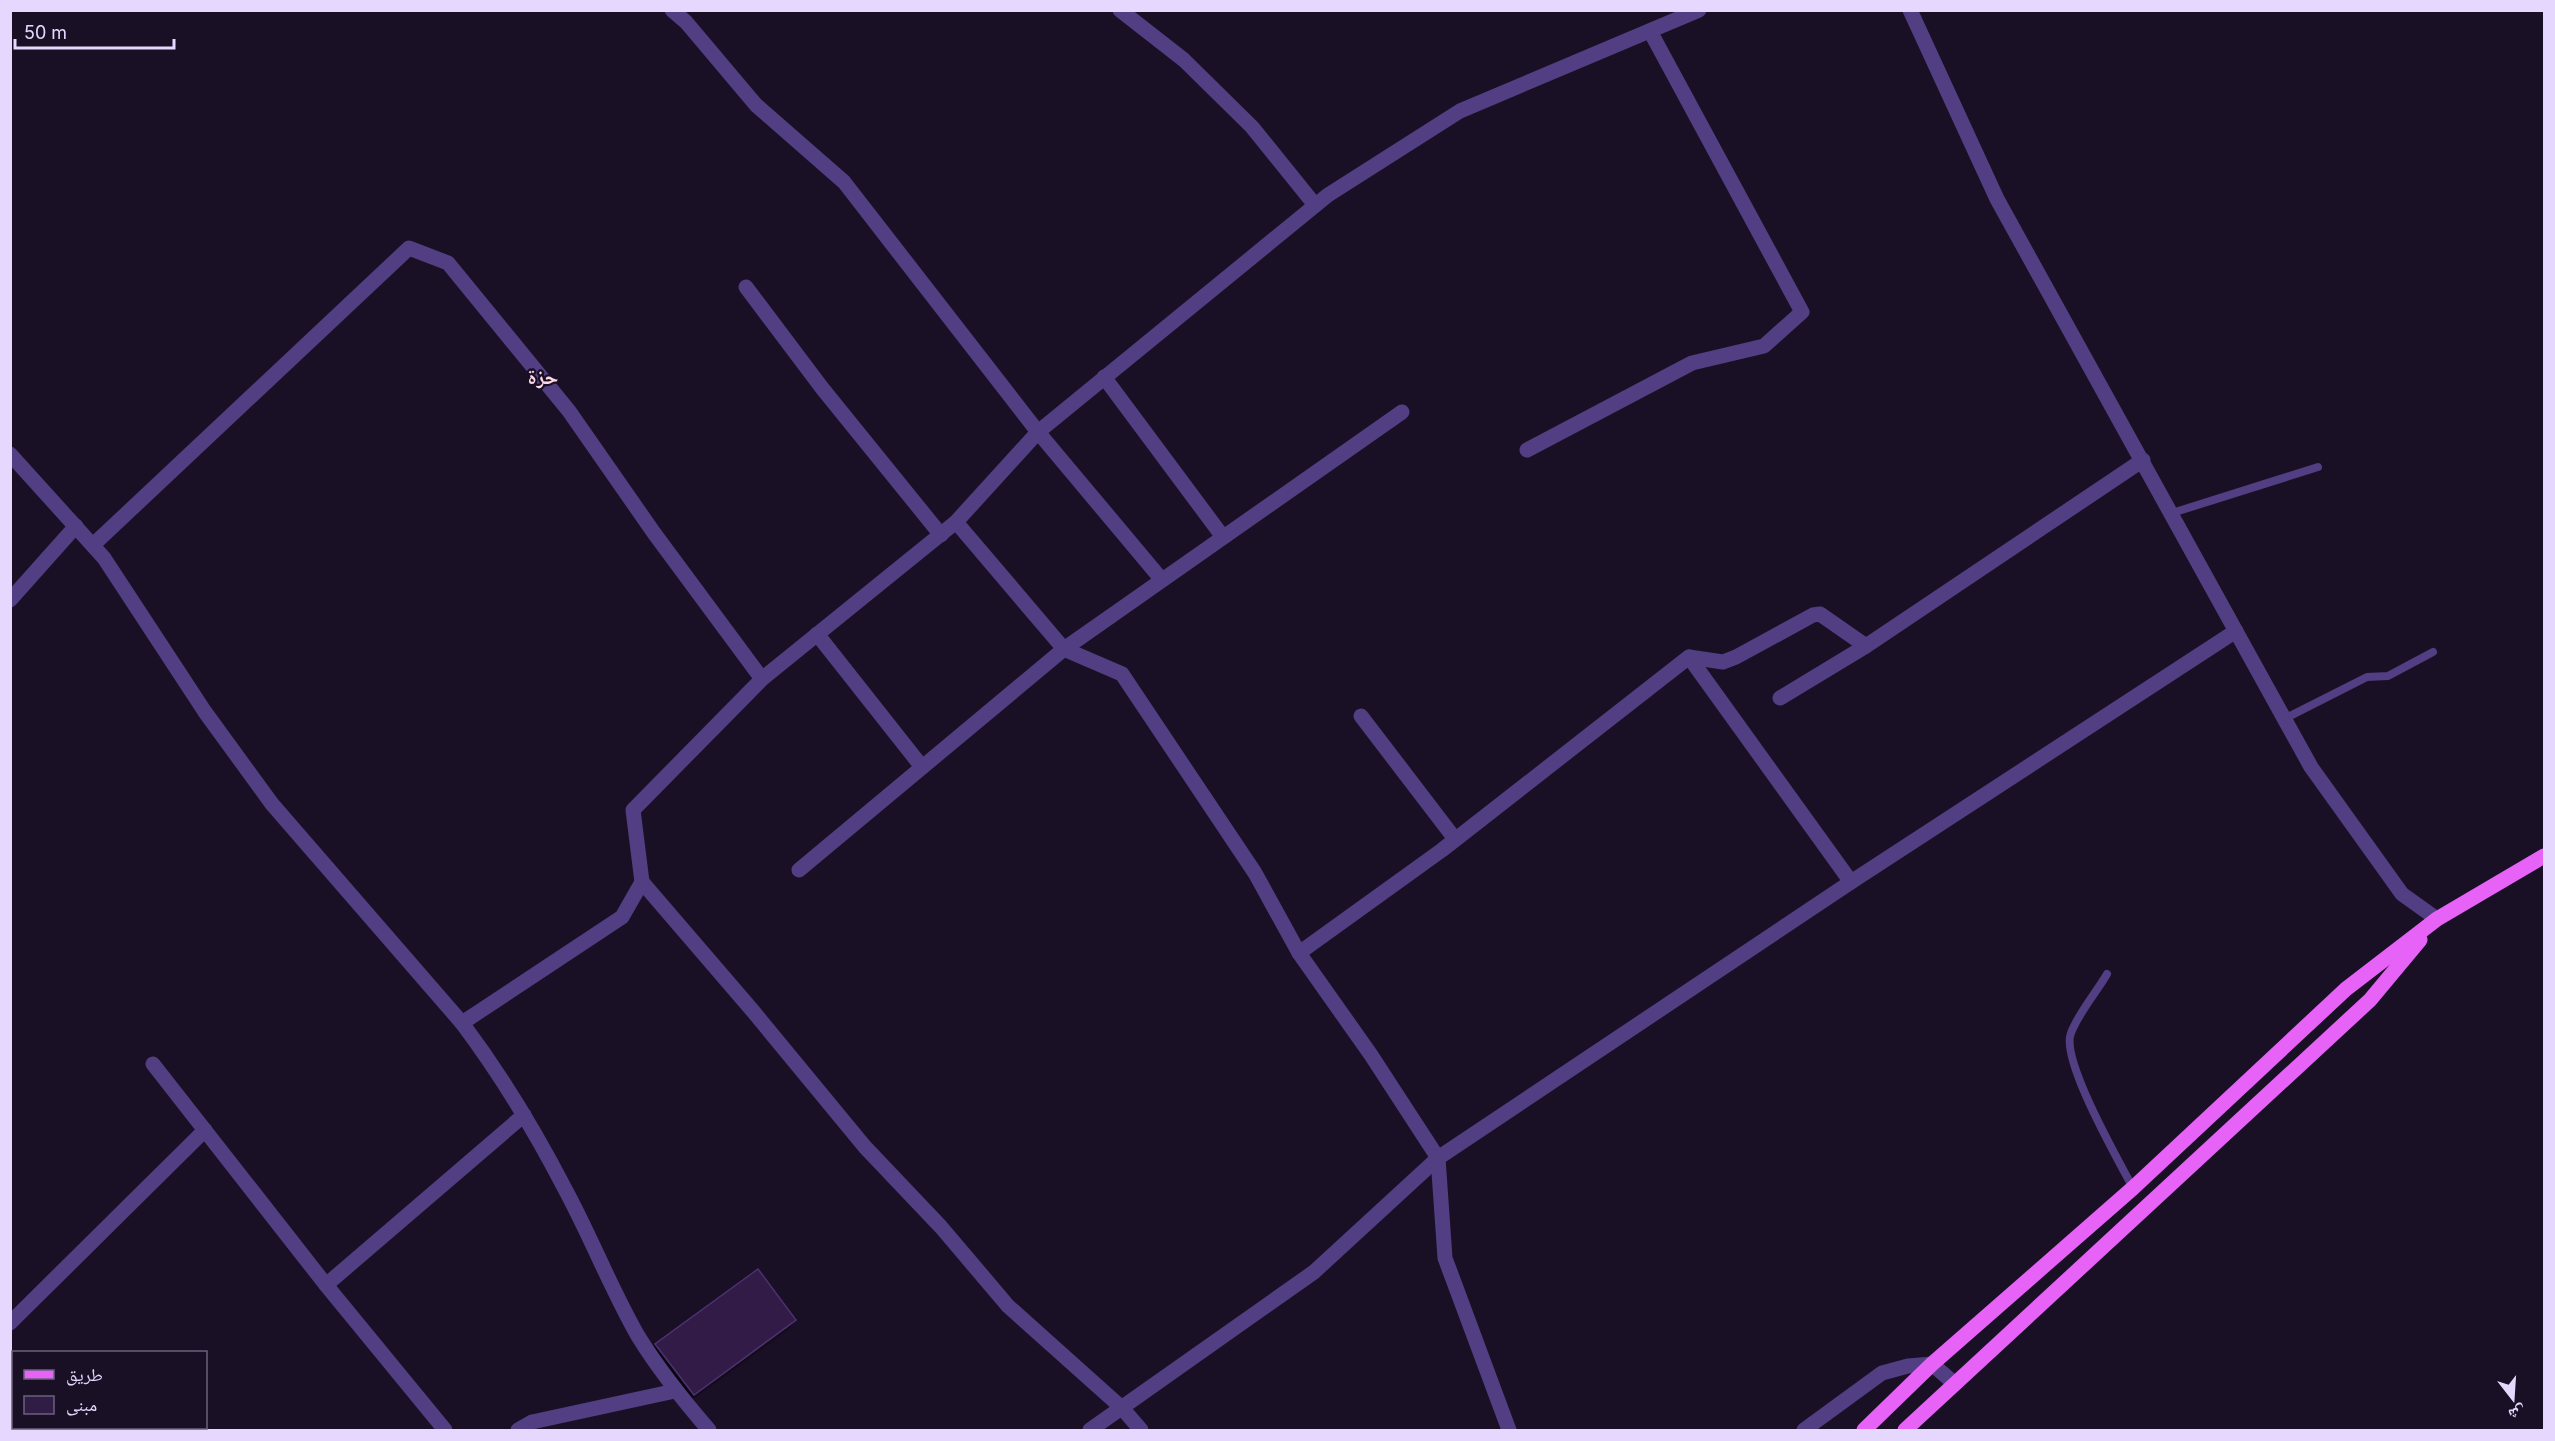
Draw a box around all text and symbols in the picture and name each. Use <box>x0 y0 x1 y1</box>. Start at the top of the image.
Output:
scale bar <box>15 12 174 50</box>
text: 50 m <box>24 22 67 43</box>
district label: حزة <box>528 364 558 389</box>
legend <box>12 1351 207 1429</box>
text: طريق <box>66 1364 103 1386</box>
north arrow <box>2483 1369 2543 1429</box>
text: مبنى <box>66 1394 97 1416</box>
text: ش <box>2506 1401 2528 1425</box>

